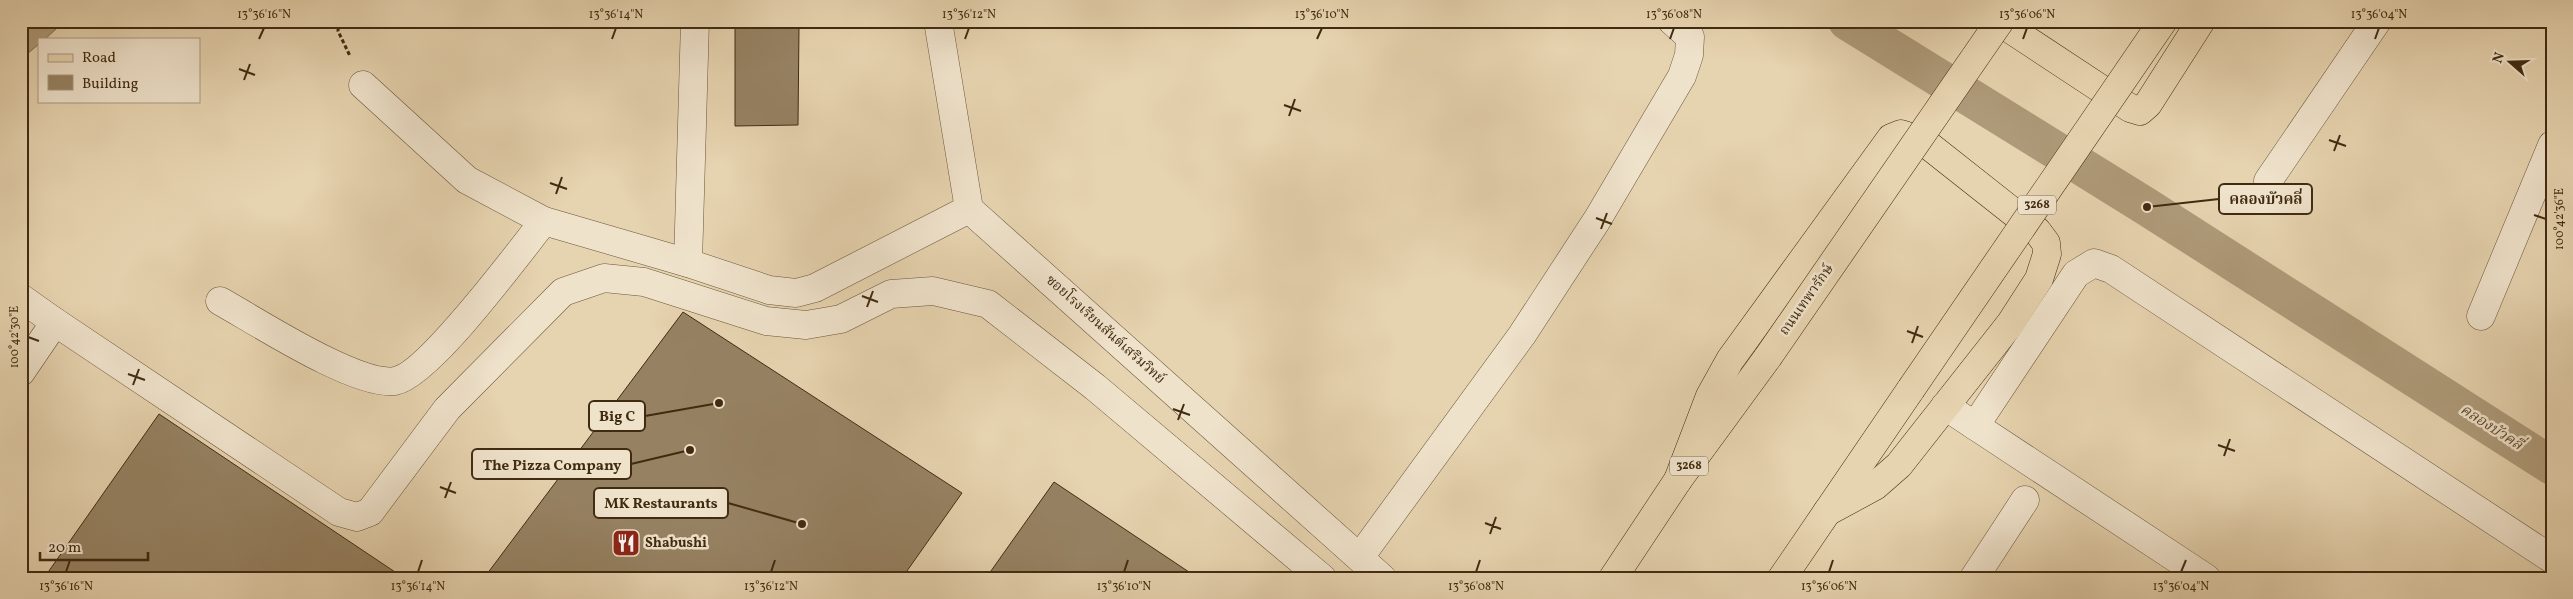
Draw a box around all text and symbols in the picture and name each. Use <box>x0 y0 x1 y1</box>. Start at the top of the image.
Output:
text: 13°36'16"N <box>237 7 291 23</box>
text: 13°36'14"N <box>589 7 643 23</box>
text: 13°36'12"N <box>942 7 996 23</box>
text: 13°36'10"N <box>1295 7 1349 23</box>
text: 13°36'08"N <box>1646 7 1702 23</box>
text: 13°36'06"N <box>1999 7 2055 23</box>
text: 13°36'04"N <box>2351 7 2407 23</box>
legend <box>38 38 200 102</box>
north arrow <box>2486 38 2536 88</box>
text: Road <box>82 48 116 69</box>
text: N <box>2489 50 2510 66</box>
text: Building <box>82 74 139 95</box>
callout: คลองบัวคลี่ <box>2219 184 2312 214</box>
text: คลองบัวคลี่ <box>2229 188 2303 211</box>
text: 100°42'36"E <box>2552 188 2568 250</box>
road number: 3268 <box>2018 196 2056 214</box>
street label: ถนนเทพารักษ์ <box>1775 260 1839 339</box>
street label: ซอยโรงเรียนสันต์เสริมวิทย์ <box>1041 270 1170 389</box>
text: 100°42'30"E <box>7 306 23 368</box>
water label: คลองบัวคลี่ <box>2456 398 2530 457</box>
callout: Big C <box>589 401 645 431</box>
text: Big C <box>599 407 635 428</box>
callout: The Pizza Company <box>472 449 631 479</box>
text: The Pizza Company <box>482 456 622 477</box>
road number: 3268 <box>1670 456 1708 476</box>
callout: MK Restaurants <box>594 488 728 518</box>
text: MK Restaurants <box>604 494 718 515</box>
restaurant icon: Shabushi <box>611 528 641 558</box>
scale bar <box>40 529 148 561</box>
place label: Shabushi <box>645 534 707 553</box>
text: 20 m <box>48 538 81 559</box>
text: 13°36'16"N <box>39 579 93 595</box>
text: 13°36'14"N <box>391 579 445 595</box>
text: 13°36'12"N <box>744 579 798 595</box>
text: 13°36'10"N <box>1097 579 1151 595</box>
text: 13°36'08"N <box>1448 579 1504 595</box>
text: 13°36'06"N <box>1801 579 1857 595</box>
text: 13°36'04"N <box>2153 579 2209 595</box>

